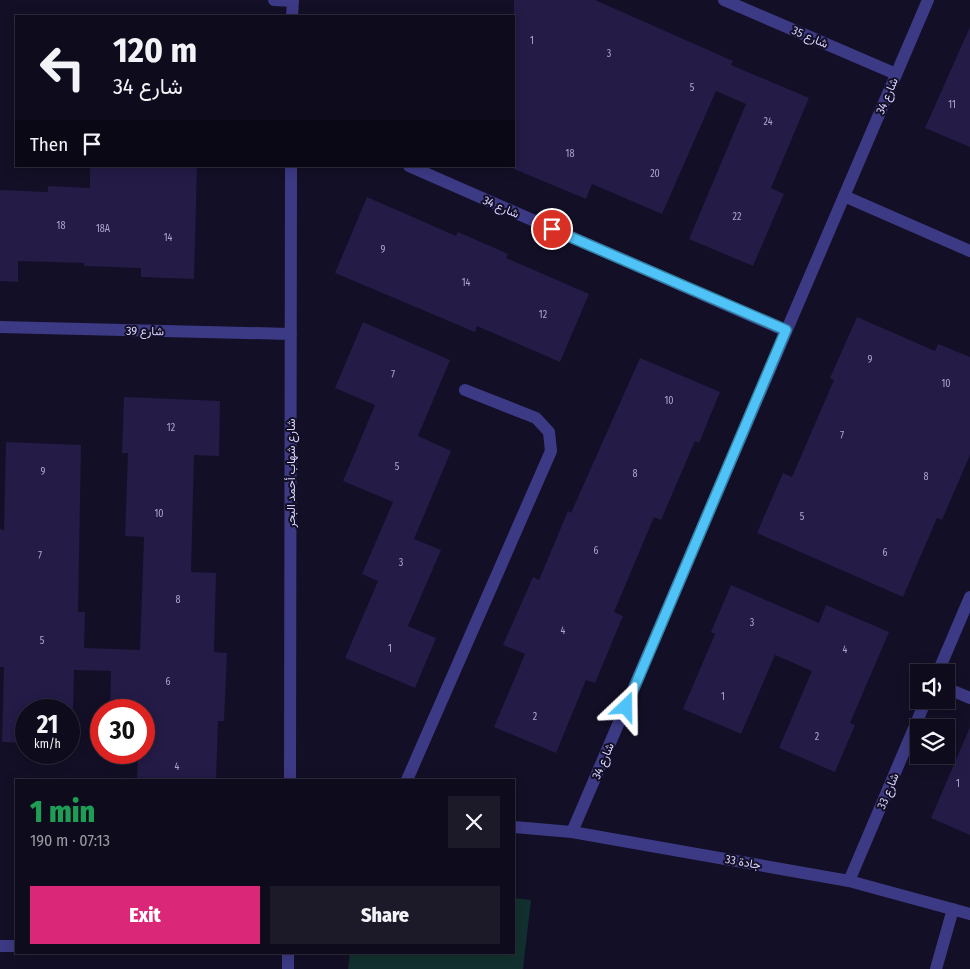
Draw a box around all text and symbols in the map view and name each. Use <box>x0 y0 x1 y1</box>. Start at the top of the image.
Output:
street label: شارع 35 <box>789 23 830 53</box>
text: 120 m <box>113 29 197 71</box>
icon: left <box>30 35 95 100</box>
house number: 1 <box>530 35 534 47</box>
house number: 3 <box>607 48 612 60</box>
text: شارع 34 <box>113 73 183 100</box>
street label: شارع 34 <box>873 76 903 117</box>
house number: 5 <box>690 82 695 94</box>
house number: 11 <box>948 99 956 111</box>
house number: 24 <box>763 116 773 128</box>
icon: arrive <box>78 130 106 158</box>
text: Then <box>30 133 68 156</box>
house number: 18 <box>566 148 574 160</box>
house number: 20 <box>650 168 660 180</box>
street label: شارع 34 <box>480 193 521 223</box>
pin <box>531 208 573 250</box>
house number: 22 <box>733 211 742 223</box>
icon: arrive <box>538 215 566 243</box>
house number: 18 <box>57 220 65 232</box>
house number: 18A <box>96 223 111 235</box>
house number: 14 <box>164 232 173 244</box>
house number: 9 <box>381 244 386 256</box>
house number: 14 <box>462 277 471 289</box>
house number: 12 <box>539 309 548 321</box>
street label: شارع 39 <box>126 324 164 340</box>
house number: 9 <box>868 354 873 366</box>
house number: 7 <box>391 369 395 381</box>
house number: 10 <box>941 378 951 390</box>
house number: 10 <box>664 395 674 407</box>
street label: شارع شهاب أحمد البحر <box>284 419 300 528</box>
house number: 12 <box>167 422 176 434</box>
house number: 7 <box>840 430 844 442</box>
house number: 5 <box>395 461 400 473</box>
house number: 9 <box>41 466 46 478</box>
house number: 8 <box>633 468 638 480</box>
house number: 8 <box>924 471 929 483</box>
house number: 10 <box>154 508 164 520</box>
house number: 5 <box>800 511 805 523</box>
house number: 6 <box>594 545 599 557</box>
house number: 6 <box>883 547 888 559</box>
house number: 7 <box>38 550 42 562</box>
house number: 3 <box>399 557 404 569</box>
house number: 8 <box>176 594 181 606</box>
house number: 3 <box>750 617 755 629</box>
house number: 4 <box>561 625 566 637</box>
house number: 5 <box>40 635 45 647</box>
house number: 1 <box>388 643 392 655</box>
house number: 4 <box>843 644 848 656</box>
map controls <box>910 664 955 764</box>
button: sound <box>910 664 955 709</box>
house number: 6 <box>166 676 171 688</box>
position arrow <box>599 680 651 732</box>
house number: 1 <box>721 691 725 703</box>
speed limit sign: 30 <box>90 699 155 764</box>
text: 21 <box>37 710 58 740</box>
house number: 2 <box>533 711 538 723</box>
button: layers <box>910 719 955 764</box>
house number: 2 <box>815 731 820 743</box>
text: km/h <box>34 737 61 751</box>
street label: شارع 34 <box>589 741 619 782</box>
house number: 4 <box>175 761 180 773</box>
street label: شارع 33 <box>874 771 904 812</box>
house number: 1 <box>956 778 960 790</box>
text: 1 min <box>30 794 95 830</box>
button: close <box>448 796 500 848</box>
text: 190 m · 07:13 <box>30 831 110 850</box>
street label: جادة 33 <box>724 852 762 872</box>
button: Exit <box>30 886 260 944</box>
button: Share <box>270 886 500 944</box>

